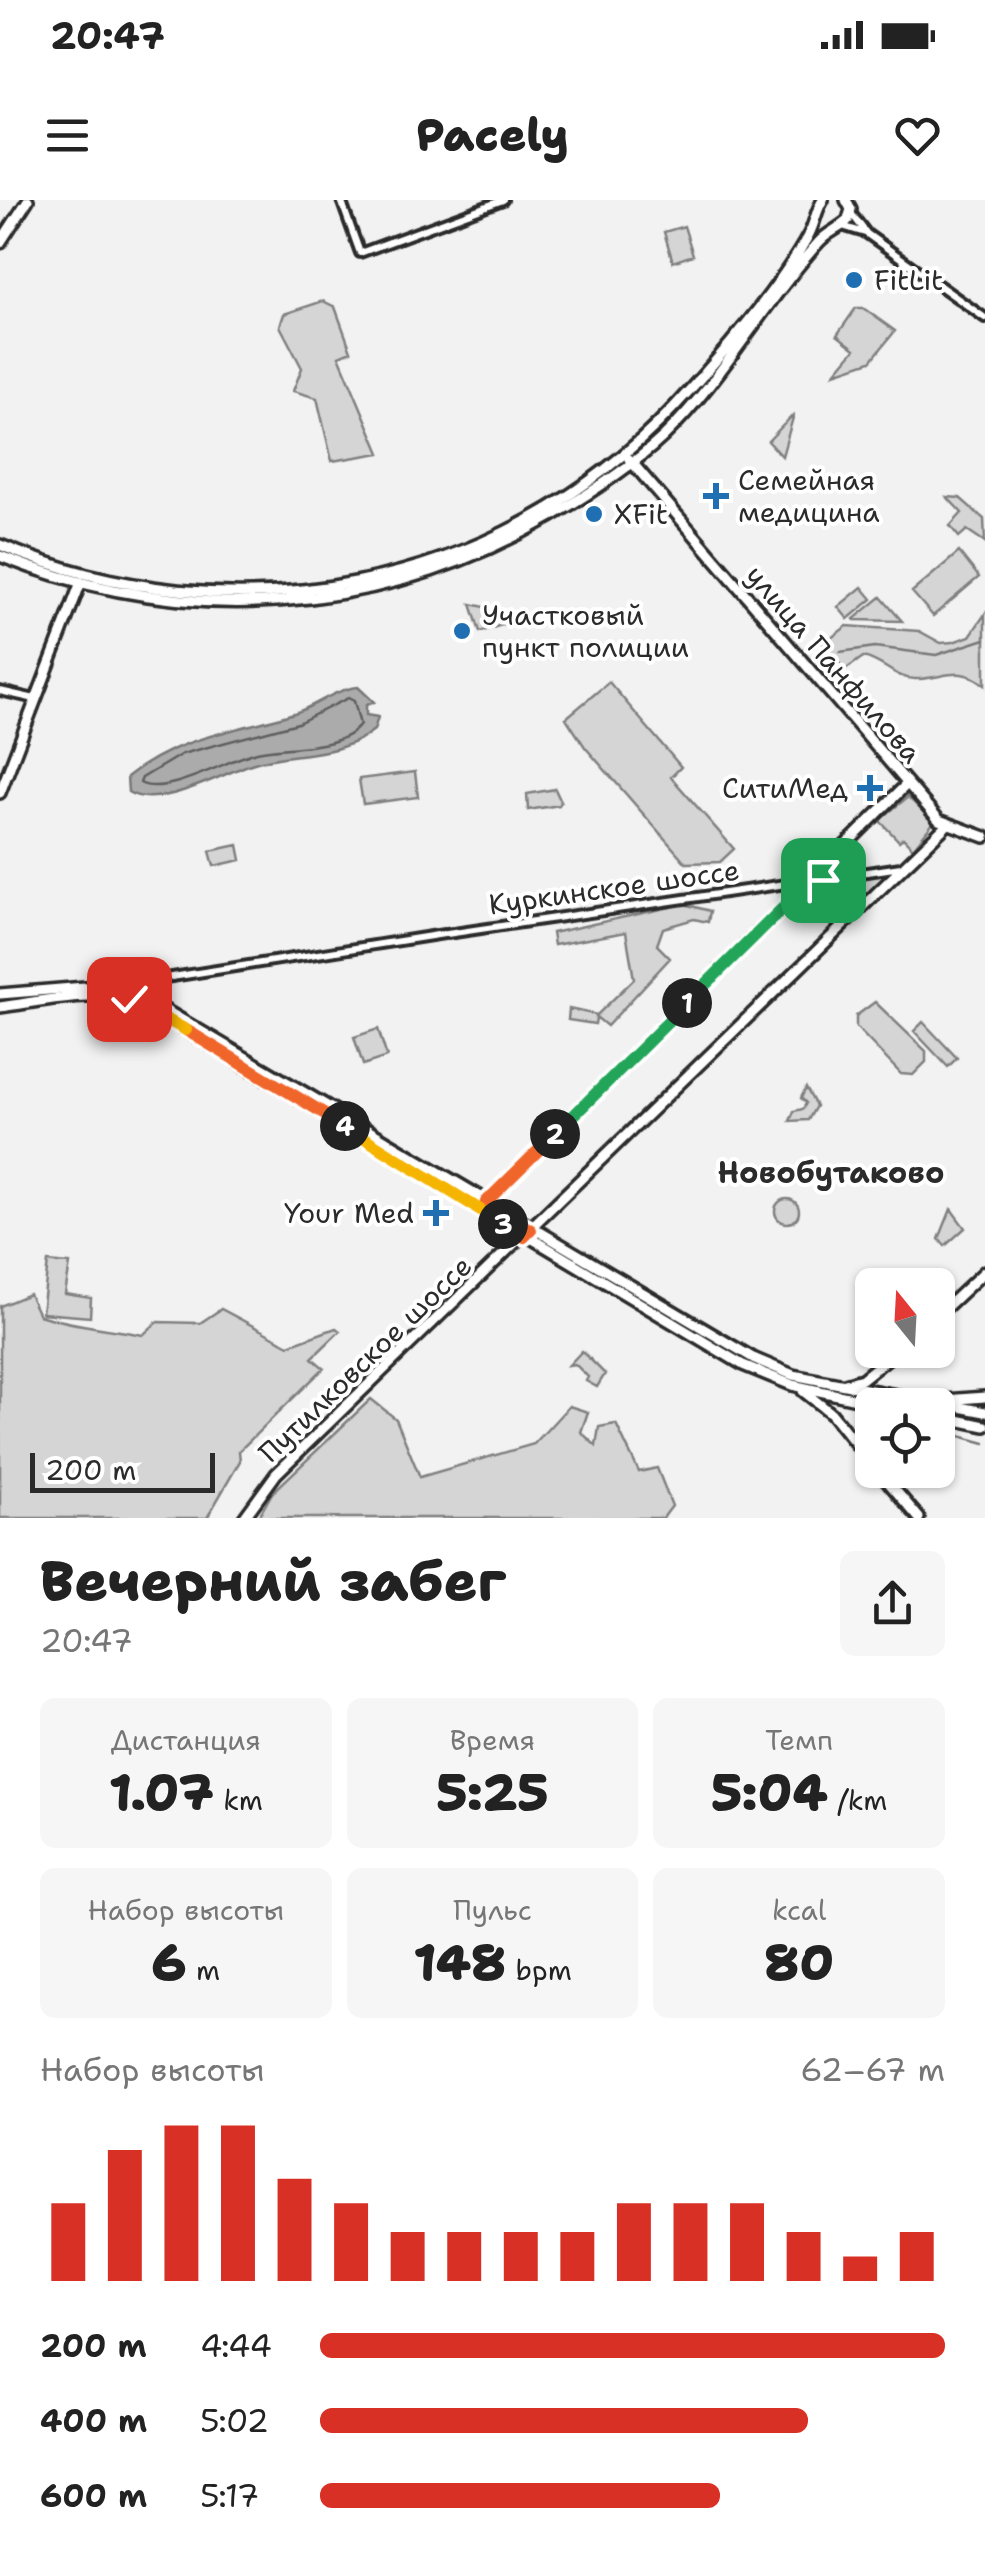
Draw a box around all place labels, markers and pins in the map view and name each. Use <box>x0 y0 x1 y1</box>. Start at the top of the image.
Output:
place label: FitLit <box>874 261 943 299</box>
marker: FitLit <box>843 269 865 291</box>
place label: Семейная медицина <box>738 461 880 531</box>
marker: Семейная медицина <box>703 483 729 509</box>
place label: XFit <box>614 495 668 533</box>
marker: XFit <box>583 503 605 525</box>
place label: Участковый пункт полиции <box>482 596 689 666</box>
marker: Участковый пункт полиции <box>451 620 473 642</box>
place label: СитиМед <box>722 769 848 807</box>
marker: СитиМед <box>857 775 883 801</box>
pin <box>781 838 866 923</box>
pin <box>87 957 172 1042</box>
pin: 1 <box>662 978 712 1028</box>
pin: 4 <box>320 1101 370 1151</box>
pin: 2 <box>530 1109 580 1159</box>
place label: Your Med <box>284 1194 414 1232</box>
pin: 3 <box>478 1199 528 1249</box>
marker: Your Med <box>423 1200 449 1226</box>

